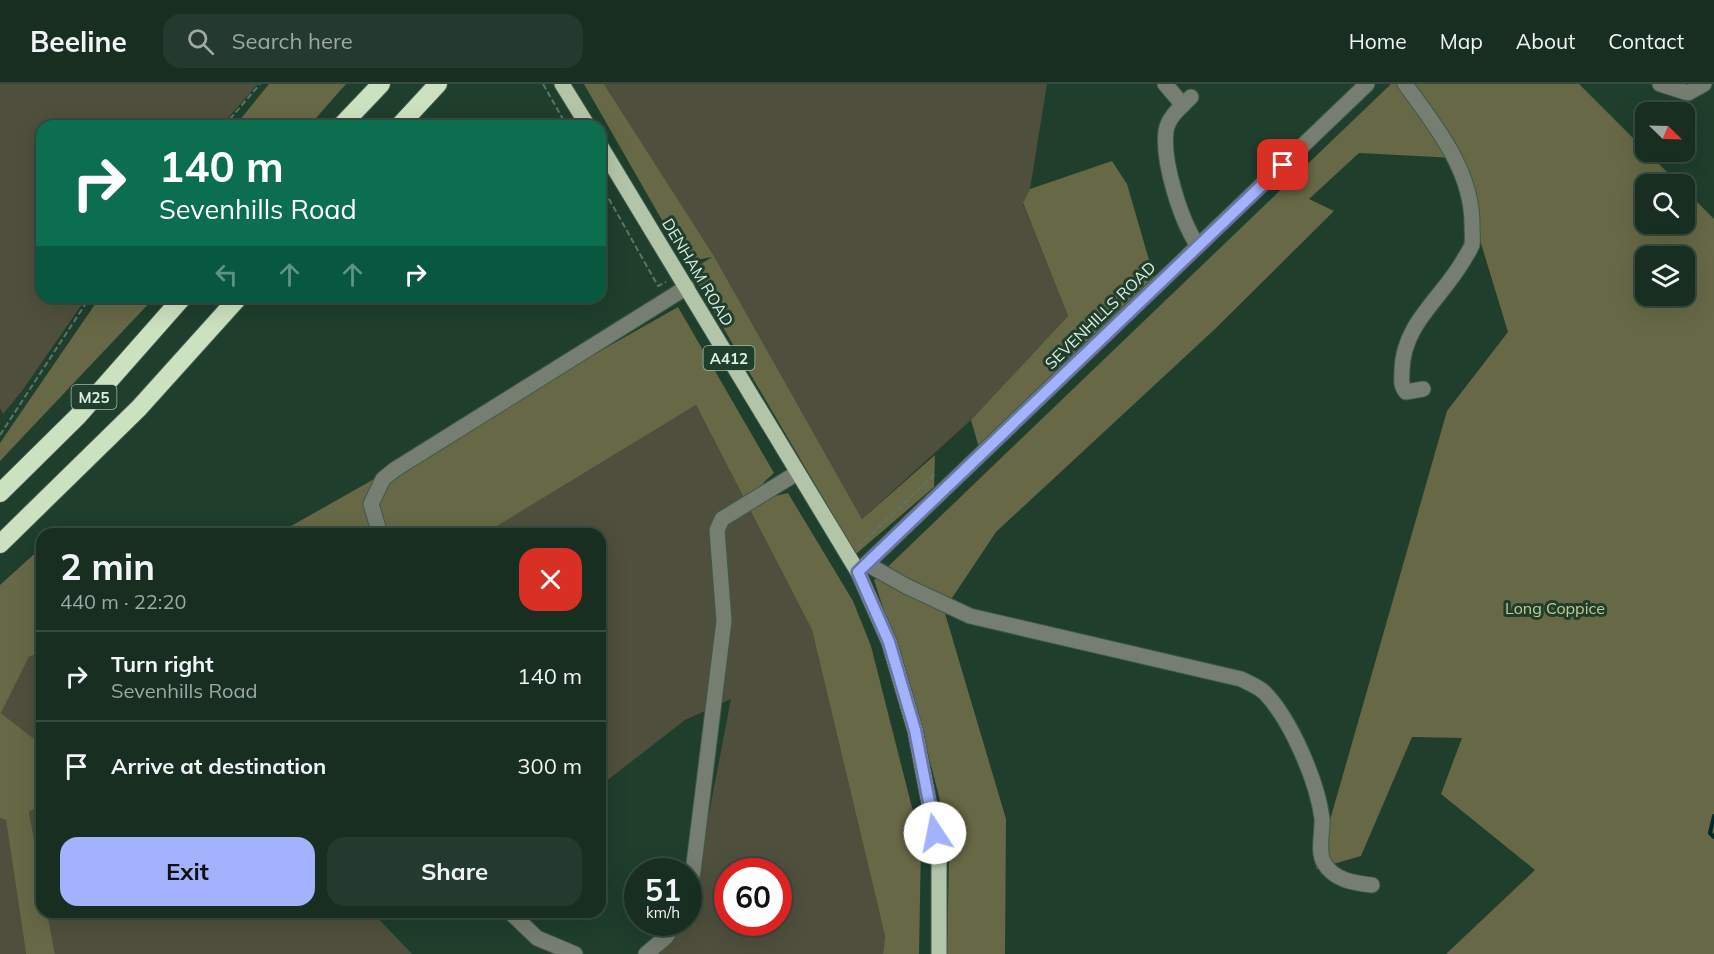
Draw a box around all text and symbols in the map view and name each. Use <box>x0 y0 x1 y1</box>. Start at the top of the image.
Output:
search box <box>163 14 583 68</box>
text: Beeline <box>30 24 127 59</box>
icon: search <box>184 25 217 58</box>
text: Search here <box>232 27 353 55</box>
text: Home <box>1349 28 1407 54</box>
text: Map <box>1440 28 1483 54</box>
text: About <box>1516 28 1575 54</box>
text: Contact <box>1608 28 1684 54</box>
north arrow <box>1635 102 1695 162</box>
map controls <box>1635 102 1695 306</box>
pin <box>1257 139 1308 190</box>
text: 140 m <box>159 140 284 193</box>
icon: right <box>60 144 138 222</box>
icon: arrive <box>1266 148 1299 181</box>
button: search <box>1635 174 1695 234</box>
text: Sevenhills Road <box>159 192 357 226</box>
street label: DENHAM ROAD <box>658 215 738 329</box>
button: layers <box>1635 246 1695 306</box>
street label: SEVENHILLS ROAD <box>1040 257 1160 373</box>
icon: left <box>210 258 243 291</box>
icon: ahead <box>273 258 306 291</box>
icon: ahead <box>336 258 369 291</box>
icon: right <box>399 258 432 291</box>
road number: A412 <box>704 346 754 370</box>
road number: M25 <box>72 385 116 409</box>
text: 2 min <box>60 544 155 589</box>
button: close <box>519 548 582 611</box>
text: 440 m · 22:20 <box>60 589 186 614</box>
park label: Long Coppice <box>1505 598 1605 618</box>
text: Turn right <box>111 650 214 678</box>
icon: right <box>60 660 93 693</box>
text: 140 m <box>517 662 582 690</box>
text: Sevenhills Road <box>111 678 257 703</box>
icon: arrive <box>60 750 93 783</box>
text: Arrive at destination <box>111 752 326 780</box>
text: 300 m <box>517 752 582 780</box>
position arrow <box>903 801 967 865</box>
button: Exit <box>60 837 315 906</box>
button: Share <box>327 837 582 906</box>
speed limit sign: 60 <box>714 858 792 936</box>
text: 51 <box>645 871 681 909</box>
text: km/h <box>646 903 680 922</box>

